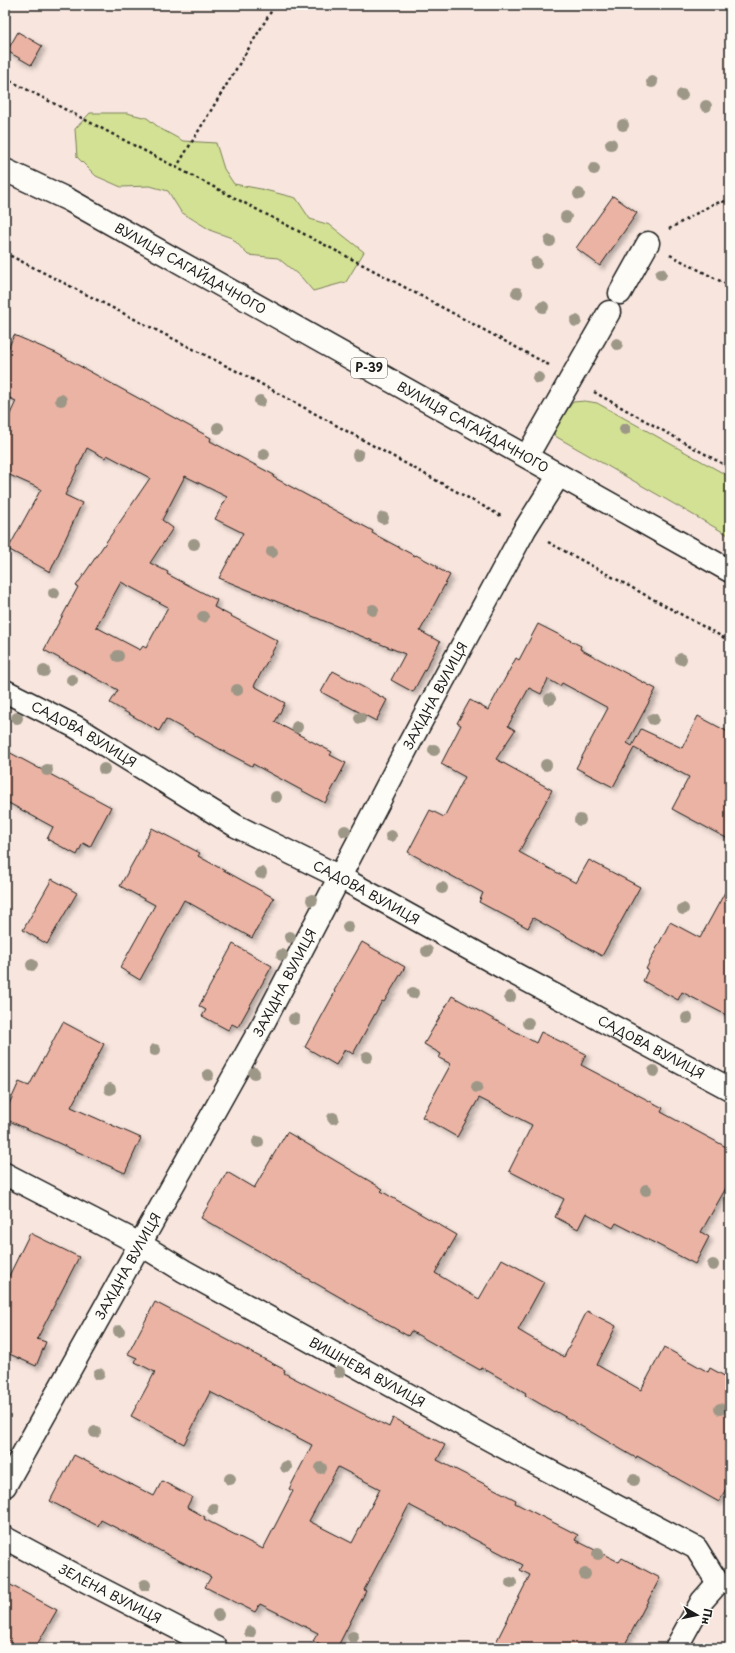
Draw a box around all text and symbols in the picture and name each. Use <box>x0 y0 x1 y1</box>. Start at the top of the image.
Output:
street label: ВУЛИЦЯ САГАЙДАЧНОГО <box>111 218 270 318</box>
road number: Р-39 <box>351 358 387 378</box>
street label: ВУЛИЦЯ САГАЙДАЧНОГО <box>394 376 553 477</box>
street label: ЗАХІДНА ВУЛИЦЯ <box>398 638 471 752</box>
street label: САДОВА ВУЛИЦЯ <box>28 696 141 771</box>
street label: САДОВА ВУЛИЦЯ <box>310 855 423 928</box>
street label: ЗАХІДНА ВУЛИЦЯ <box>248 925 320 1040</box>
street label: САДОВА ВУЛИЦЯ <box>594 1010 708 1083</box>
street label: ЗАХІДНА ВУЛИЦЯ <box>90 1209 165 1323</box>
street label: ВИШНЕВА ВУЛИЦЯ <box>306 1332 429 1411</box>
street label: ЗЕЛЕНА ВУЛИЦЯ <box>55 1558 165 1627</box>
north arrow <box>677 1595 717 1635</box>
text: Пн <box>698 1607 717 1626</box>

